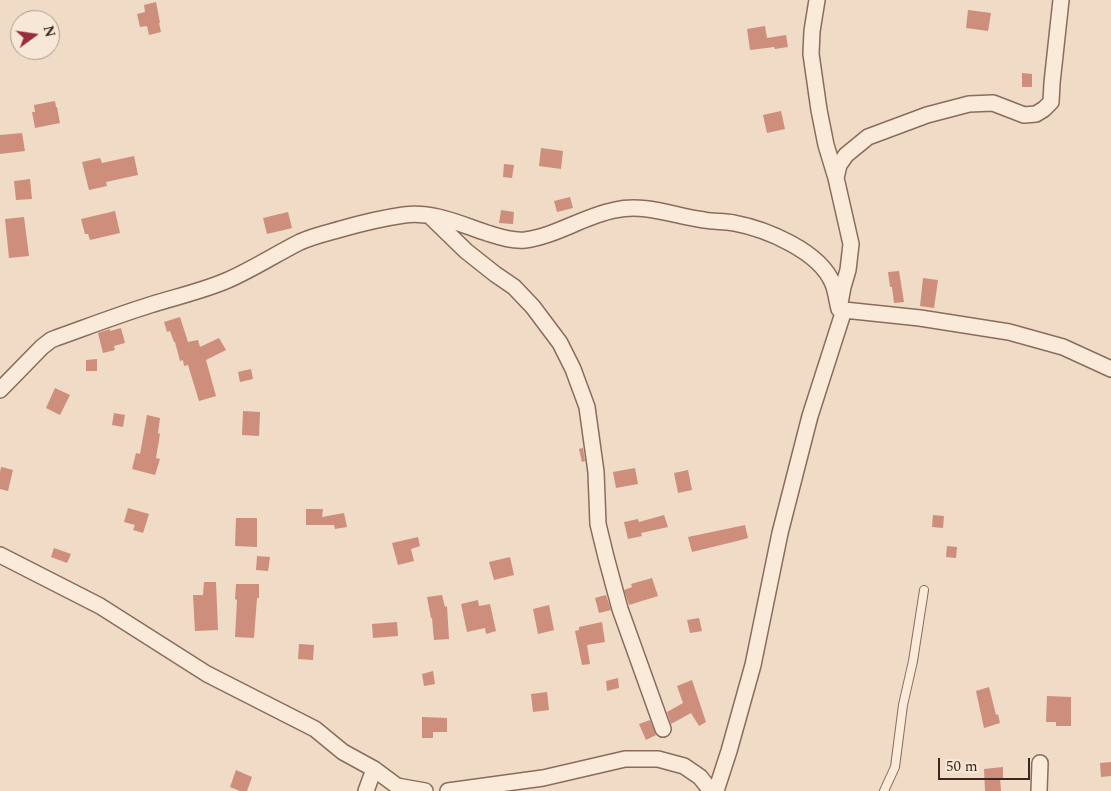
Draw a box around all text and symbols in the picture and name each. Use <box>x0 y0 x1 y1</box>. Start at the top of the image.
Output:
north arrow <box>10 10 60 60</box>
text: N <box>37 23 61 40</box>
scale bar <box>941 748 1034 780</box>
text: 50 m <box>946 755 978 778</box>

